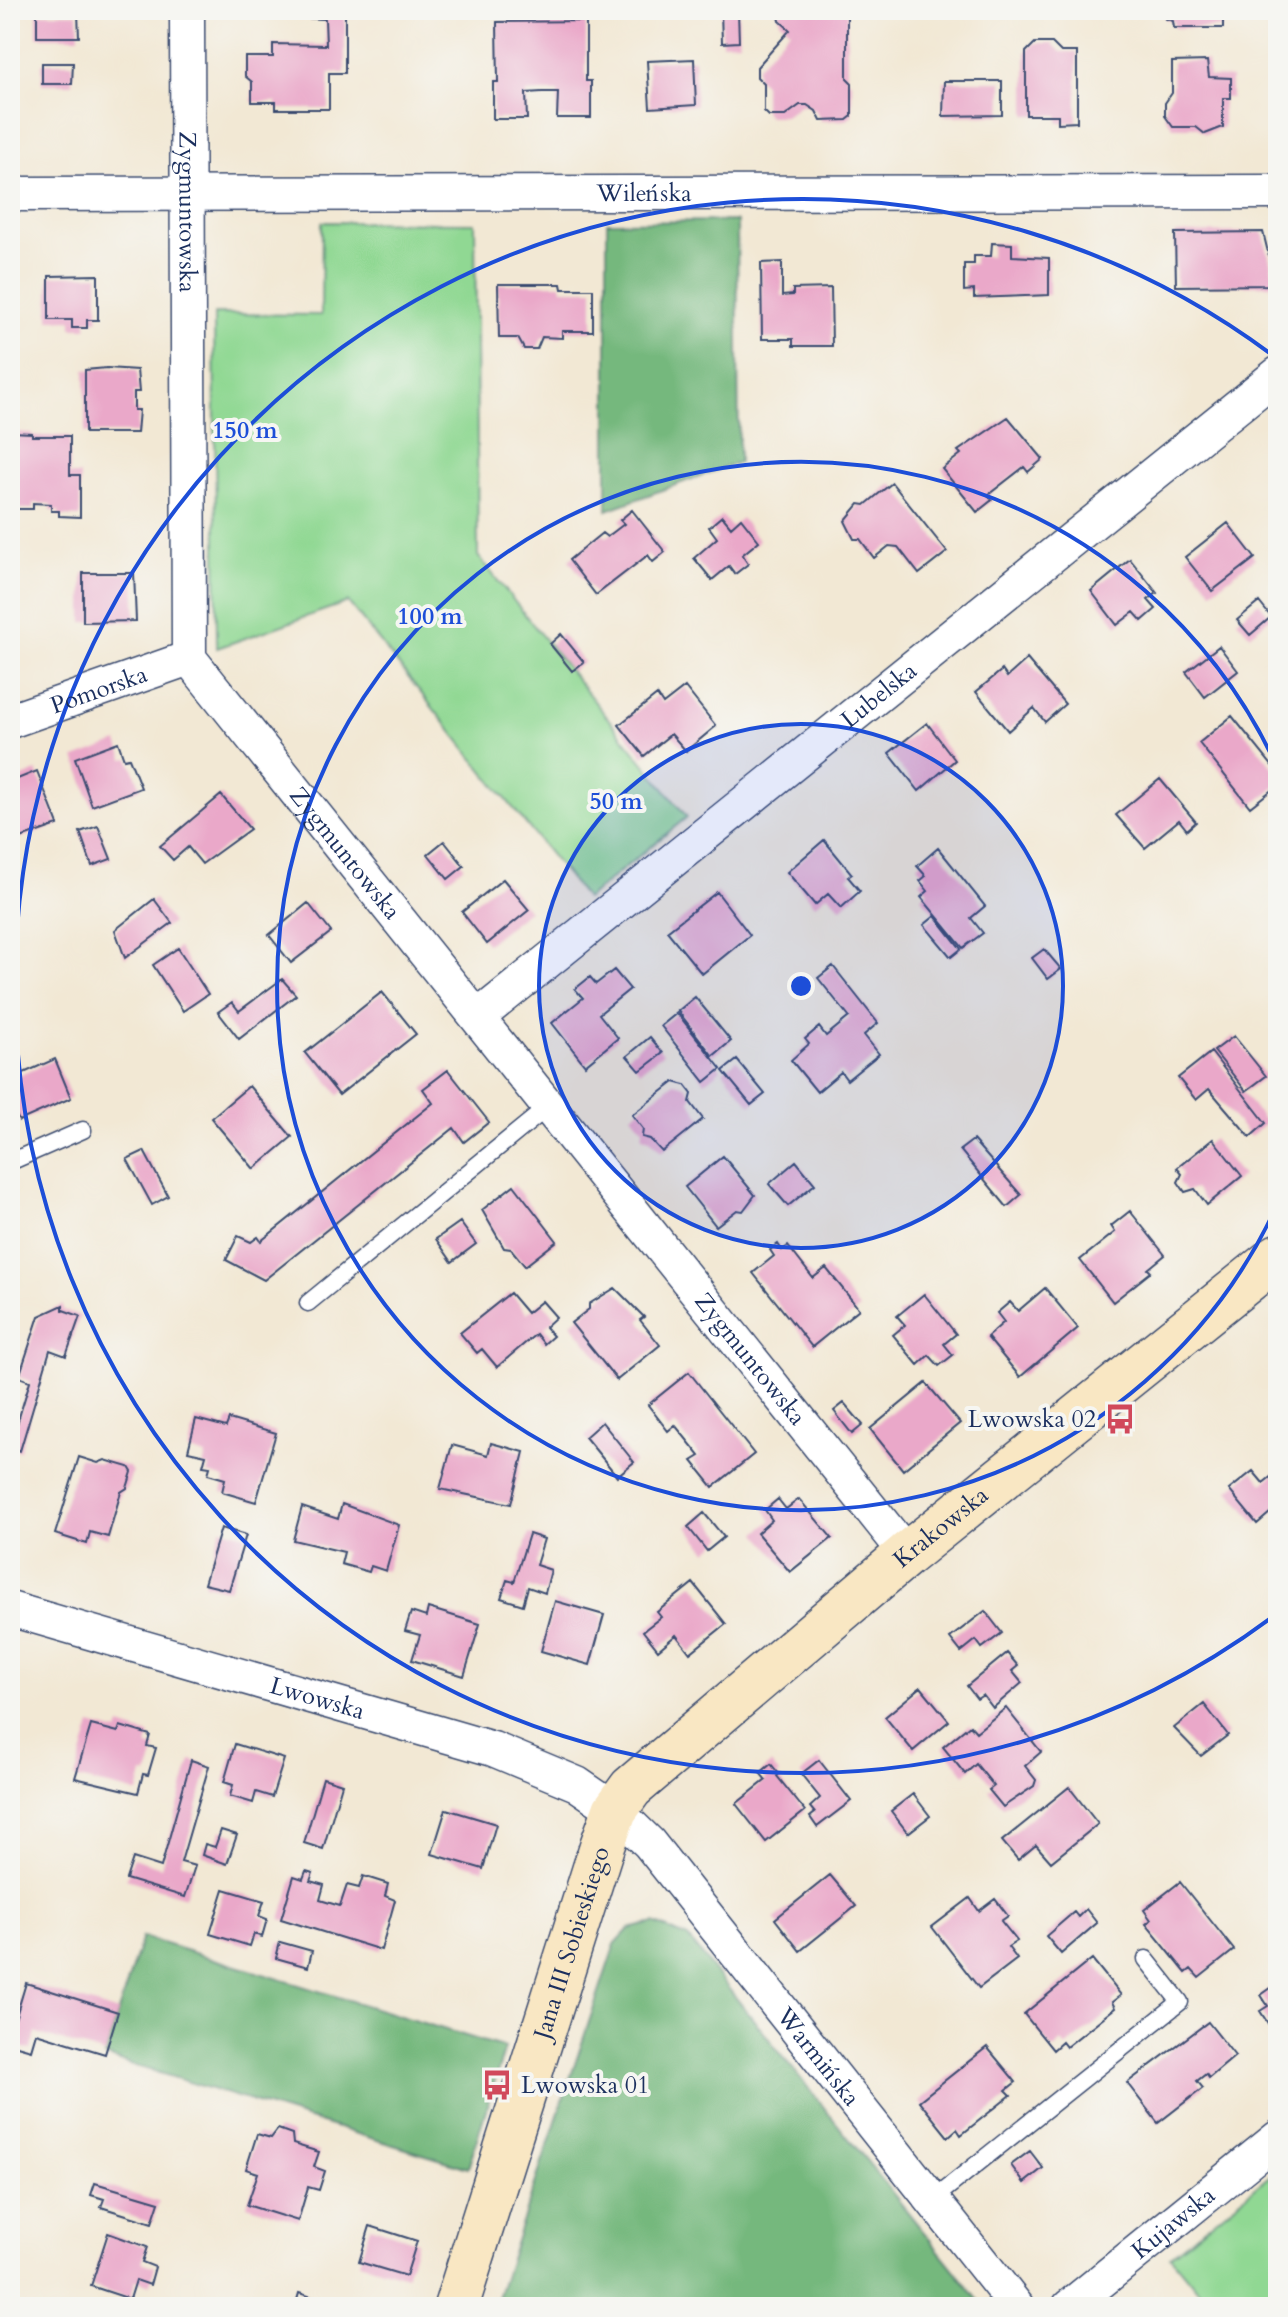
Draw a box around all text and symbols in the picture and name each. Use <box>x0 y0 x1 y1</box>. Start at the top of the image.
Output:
street label: Zygmuntowska <box>170 131 204 293</box>
street label: Wileńska <box>595 177 692 210</box>
text: 150 m <box>212 414 279 447</box>
text: 100 m <box>397 600 464 633</box>
street label: Lubelska <box>834 654 924 736</box>
street label: Pomorska <box>46 658 152 723</box>
street label: Zygmuntowska <box>282 780 409 927</box>
text: 50 m <box>589 785 643 818</box>
centre of rings <box>787 972 815 1000</box>
street label: Zygmuntowska <box>687 1286 814 1433</box>
bus stop icon: Lwowska 02 <box>1103 1402 1137 1436</box>
place label: Lwowska 02 <box>968 1403 1096 1436</box>
street label: Krakowska <box>886 1479 996 1576</box>
street label: Lwowska <box>266 1669 369 1728</box>
street label: Jana III Sobieskiego <box>525 1842 618 2046</box>
street label: Warmińska <box>768 2000 868 2114</box>
bus stop icon: Lwowska 01 <box>480 2068 514 2102</box>
place label: Lwowska 01 <box>521 2069 649 2102</box>
street label: Kujawska <box>1125 2179 1223 2267</box>

